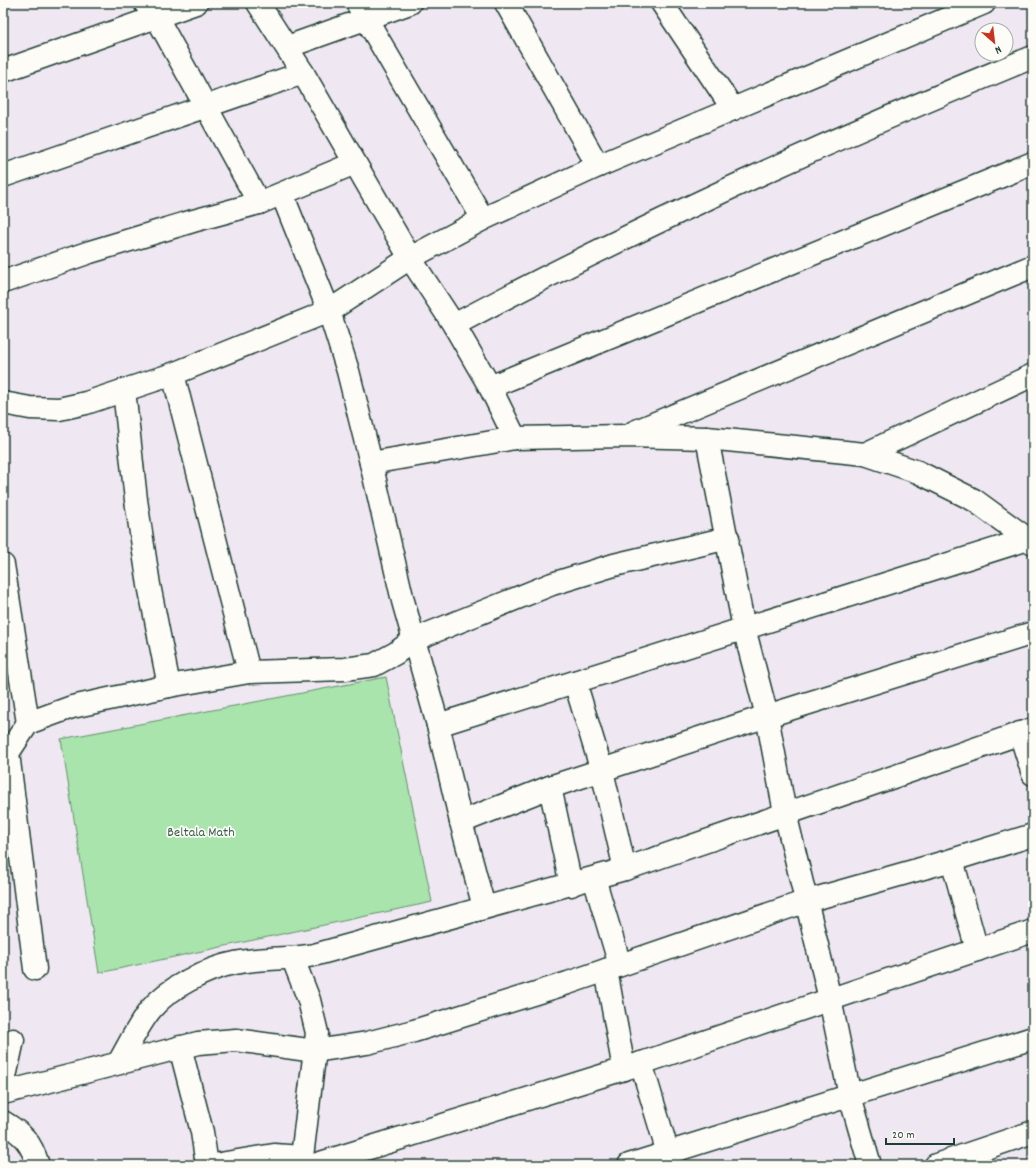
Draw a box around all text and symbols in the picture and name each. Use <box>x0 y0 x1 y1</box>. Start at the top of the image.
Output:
north arrow <box>974 22 1014 62</box>
text: N <box>991 41 1004 58</box>
park label: Beltala Math <box>167 823 235 843</box>
scale bar <box>886 1120 954 1146</box>
text: 20 m <box>892 1127 915 1144</box>

